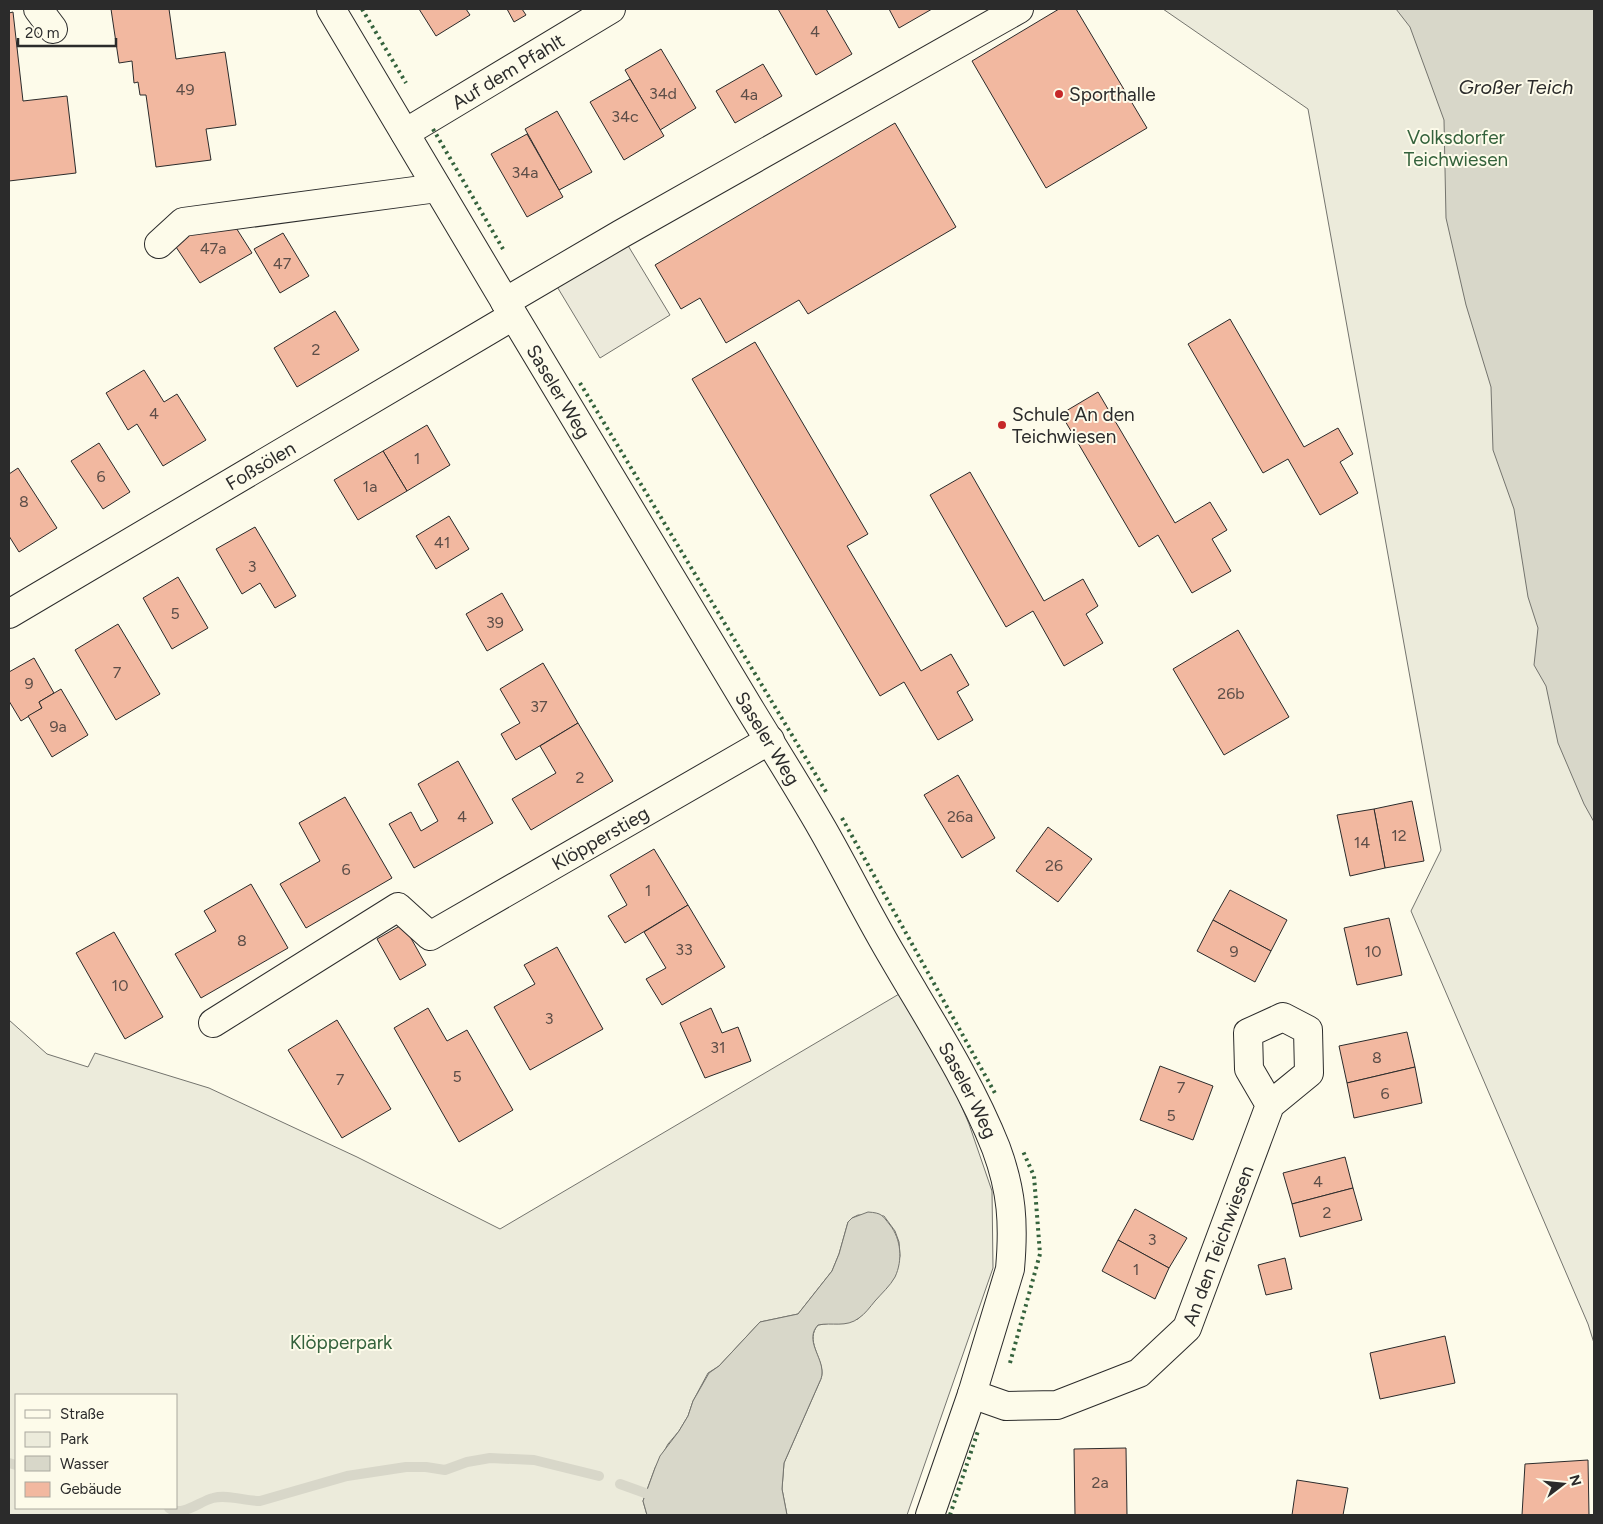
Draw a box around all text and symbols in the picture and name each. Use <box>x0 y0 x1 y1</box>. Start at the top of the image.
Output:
scale bar <box>18 15 115 47</box>
house number: 4 <box>810 22 820 41</box>
text: 20 m <box>25 24 59 42</box>
street label: Auf dem Pfahlt <box>447 28 568 114</box>
water label: Großer Teich <box>1458 75 1574 99</box>
house number: 49 <box>176 80 195 99</box>
place label: Sporthalle <box>1069 83 1156 106</box>
house number: 34d <box>649 84 677 103</box>
house number: 4a <box>740 85 758 104</box>
marker: Sporthalle <box>1053 88 1065 100</box>
house number: 34c <box>611 107 639 126</box>
park label: Volksdorfer Teichwiesen <box>1404 126 1508 171</box>
house number: 34a <box>512 163 538 182</box>
house number: 47a <box>200 239 226 258</box>
house number: 47 <box>273 254 292 273</box>
house number: 2 <box>312 340 320 359</box>
street label: Saseler Weg <box>522 340 596 442</box>
place label: Schule An den Teichwiesen <box>1012 403 1135 448</box>
house number: 4 <box>149 404 159 423</box>
marker: Schule An den Teichwiesen <box>996 419 1008 431</box>
street label: Foßsölen <box>221 436 299 495</box>
house number: 1 <box>414 449 420 468</box>
house number: 6 <box>96 467 106 486</box>
house number: 1a <box>363 477 377 496</box>
house number: 8 <box>19 492 29 511</box>
house number: 41 <box>434 533 450 552</box>
house number: 3 <box>248 557 256 576</box>
house number: 5 <box>170 604 180 623</box>
house number: 39 <box>486 613 504 632</box>
house number: 7 <box>113 663 122 682</box>
house number: 9 <box>24 674 34 693</box>
house number: 26b <box>1217 684 1245 703</box>
street label: Saseler Weg <box>730 687 805 789</box>
house number: 37 <box>530 697 548 716</box>
house number: 9a <box>49 717 67 736</box>
house number: 2 <box>576 768 584 787</box>
street label: Klöpperstieg <box>548 801 653 875</box>
house number: 4 <box>457 807 467 826</box>
house number: 26a <box>947 807 973 826</box>
house number: 12 <box>1391 826 1407 845</box>
house number: 14 <box>1354 833 1370 852</box>
house number: 26 <box>1045 856 1063 875</box>
house number: 6 <box>341 860 351 879</box>
house number: 1 <box>645 881 651 900</box>
house number: 8 <box>237 931 247 950</box>
house number: 33 <box>675 940 693 959</box>
house number: 9 <box>1229 942 1239 961</box>
house number: 10 <box>1365 942 1381 961</box>
house number: 10 <box>112 976 128 995</box>
house number: 3 <box>545 1009 553 1028</box>
house number: 31 <box>710 1038 726 1057</box>
street label: Saseler Weg <box>934 1038 1002 1142</box>
house number: 8 <box>1372 1048 1382 1067</box>
house number: 5 <box>452 1067 462 1086</box>
house number: 7 <box>336 1070 345 1089</box>
house number: 7 <box>1177 1078 1186 1097</box>
house number: 6 <box>1380 1084 1390 1103</box>
house number: 5 <box>1166 1106 1176 1125</box>
street label: An den Teichwiesen <box>1177 1162 1258 1329</box>
house number: 4 <box>1313 1172 1323 1191</box>
house number: 2 <box>1323 1203 1331 1222</box>
house number: 3 <box>1148 1230 1156 1249</box>
house number: 1 <box>1133 1260 1139 1279</box>
park label: Klöpperpark <box>290 1331 393 1354</box>
legend <box>15 1394 178 1509</box>
text: Straße <box>60 1405 104 1423</box>
text: Park <box>60 1430 89 1448</box>
text: Wasser <box>60 1455 109 1473</box>
north arrow <box>1538 1459 1588 1509</box>
house number: 2a <box>1091 1473 1109 1492</box>
text: N <box>1565 1473 1585 1488</box>
text: Gebäude <box>60 1480 121 1498</box>

